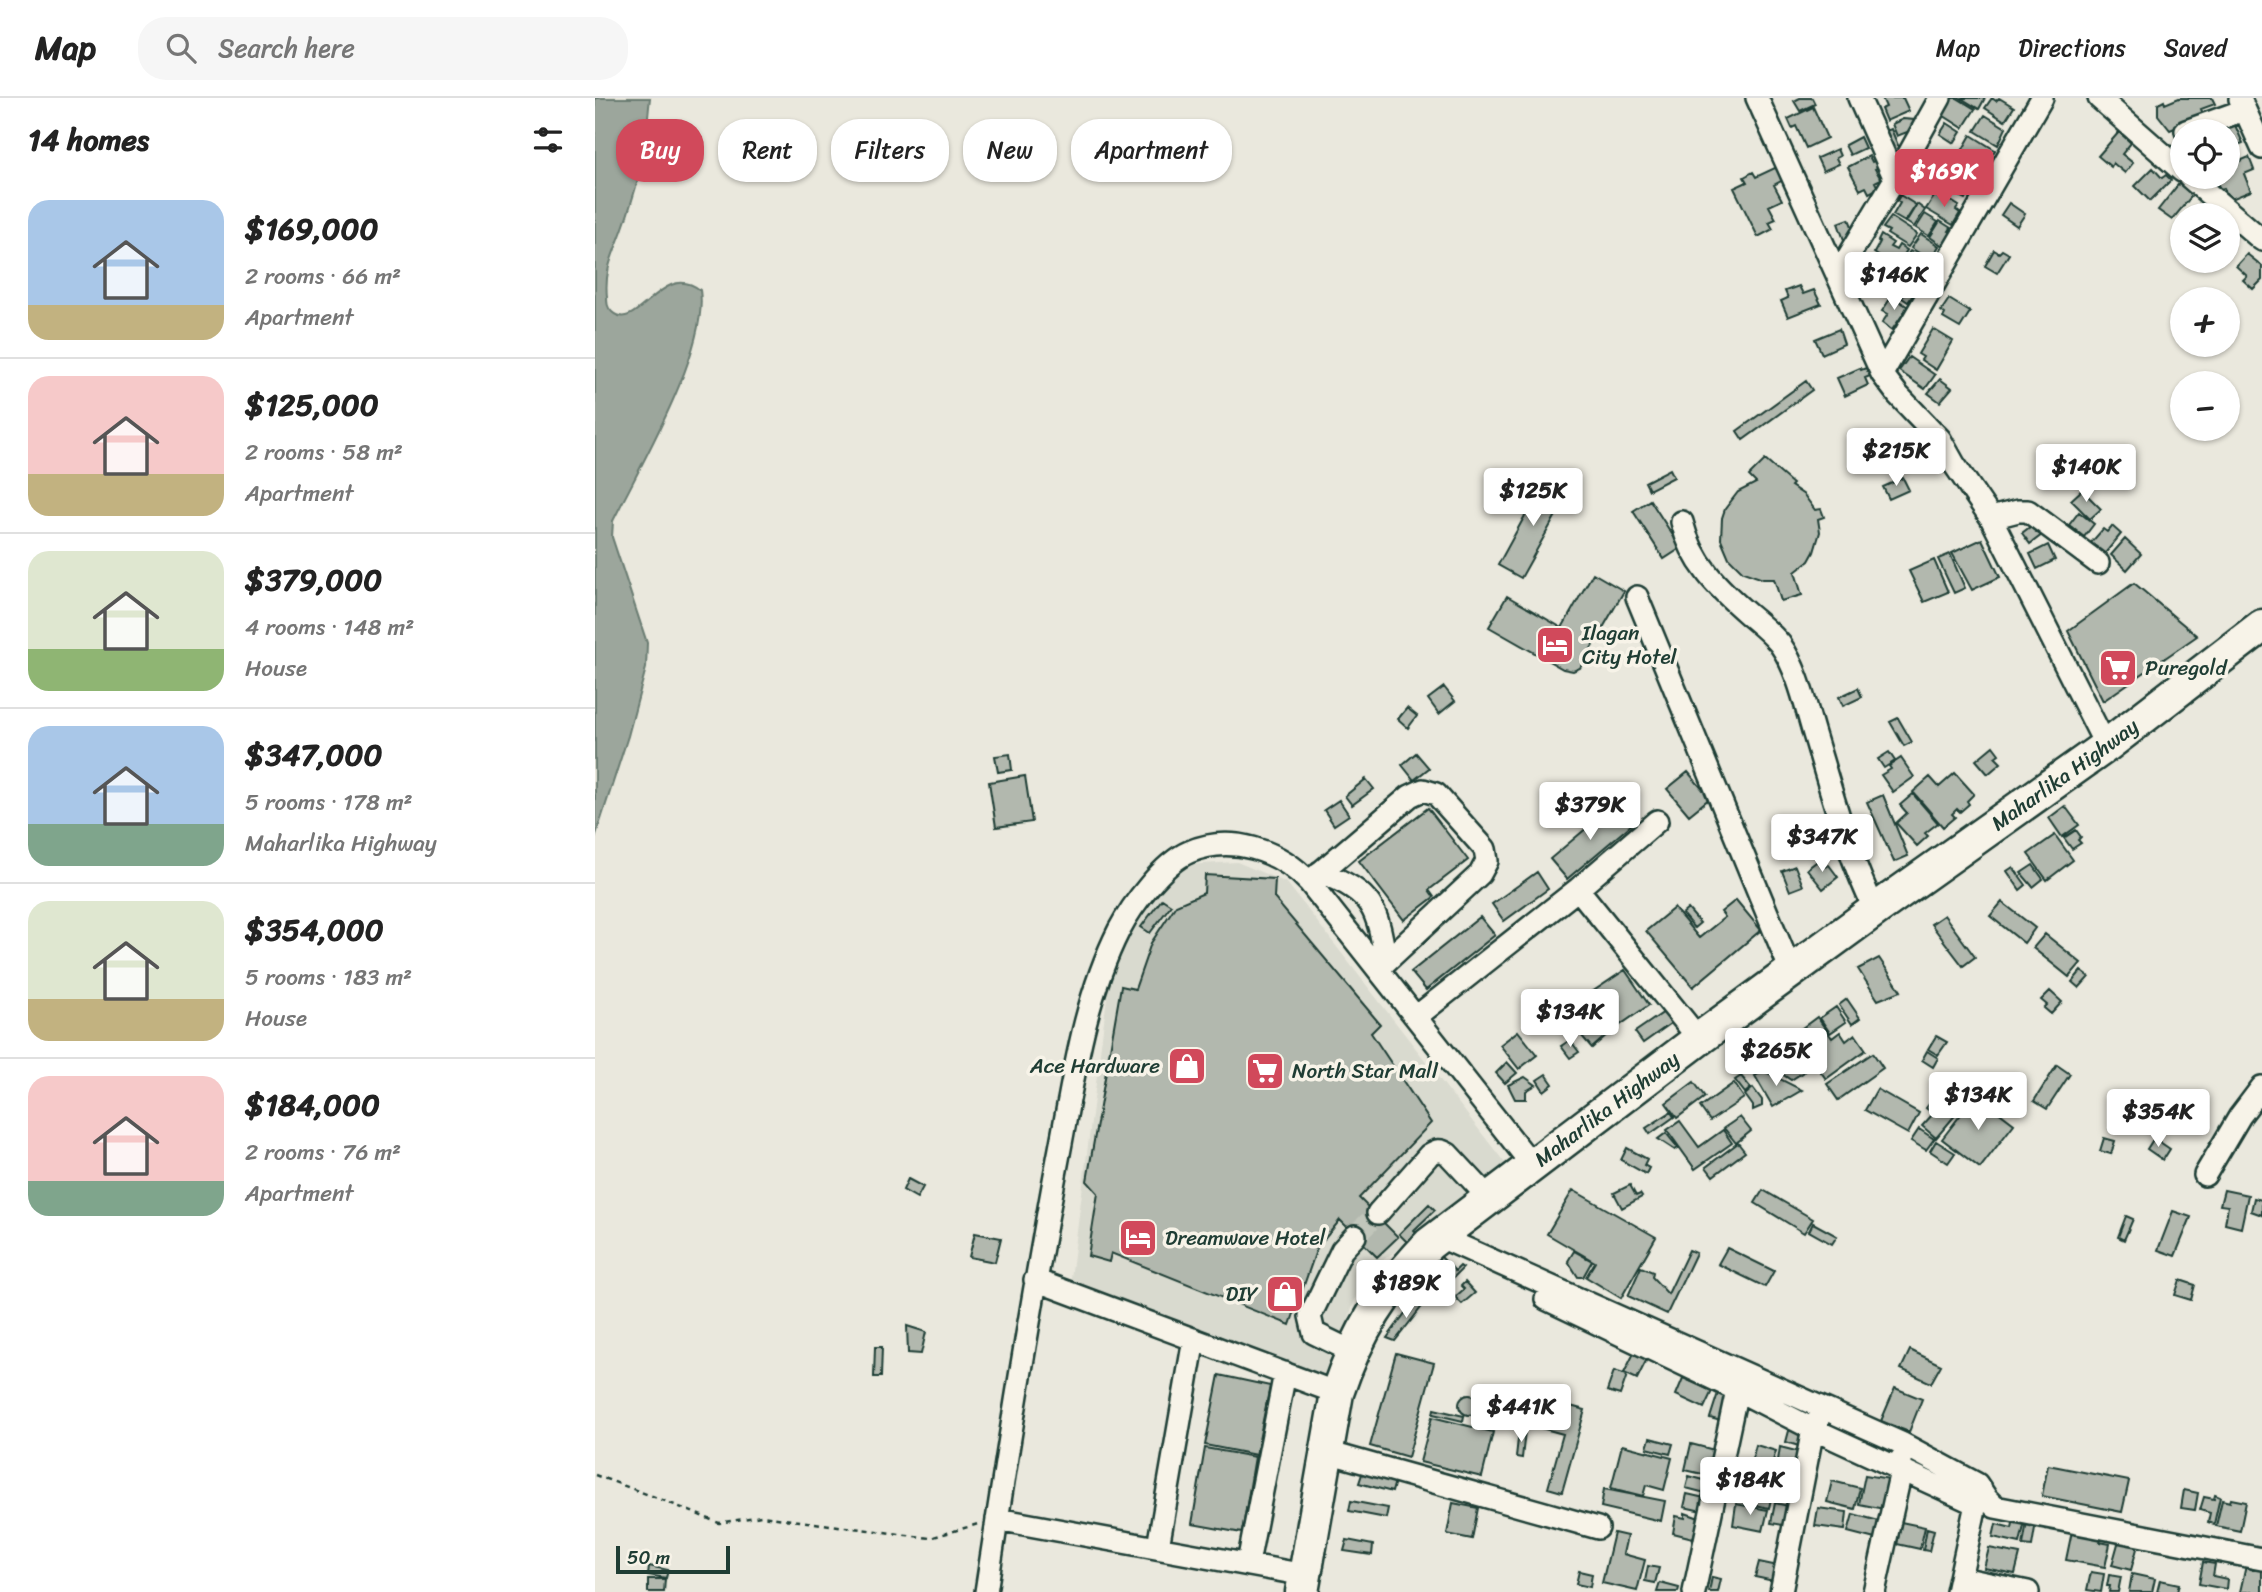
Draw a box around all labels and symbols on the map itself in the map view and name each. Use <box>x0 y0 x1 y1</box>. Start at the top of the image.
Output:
pin: $169K <box>1895 150 1993 209</box>
pin: $146K <box>1845 252 1943 312</box>
pin: $215K <box>1847 428 1945 488</box>
pin: $140K <box>2037 444 2135 504</box>
pin: $125K <box>1484 468 1582 528</box>
place label: Ilagan City Hotel <box>1581 614 1678 676</box>
hotel icon: Ilagan City Hotel <box>1534 624 1576 666</box>
supermarket icon: Puregold <box>2097 647 2139 689</box>
place label: Puregold <box>2145 649 2228 687</box>
street label: Maharlika Highway <box>1983 708 2147 841</box>
pin: $379K <box>1541 782 1639 842</box>
pin: $347K <box>1773 814 1871 874</box>
pin: $134K <box>1521 990 1619 1049</box>
pin: $265K <box>1727 1028 1825 1088</box>
street label: Maharlika Highway <box>1526 1041 1688 1177</box>
shop icon: Ace Hardware <box>1166 1045 1208 1087</box>
place label: Ace Hardware <box>1029 1047 1160 1085</box>
supermarket icon: North Star Mall <box>1244 1050 1286 1092</box>
place label: North Star Mall <box>1292 1052 1439 1090</box>
pin: $134K <box>1929 1072 2027 1132</box>
pin: $354K <box>2109 1090 2207 1149</box>
hotel icon: Dreamwave Hotel <box>1117 1217 1159 1259</box>
place label: Dreamwave Hotel <box>1165 1219 1327 1257</box>
pin: $189K <box>1357 1260 1455 1320</box>
shop icon: DIY <box>1264 1273 1306 1315</box>
place label: DIY <box>1225 1275 1259 1313</box>
pin: $441K <box>1472 1384 1570 1444</box>
pin: $184K <box>1701 1458 1799 1517</box>
scale bar <box>616 1543 730 1575</box>

